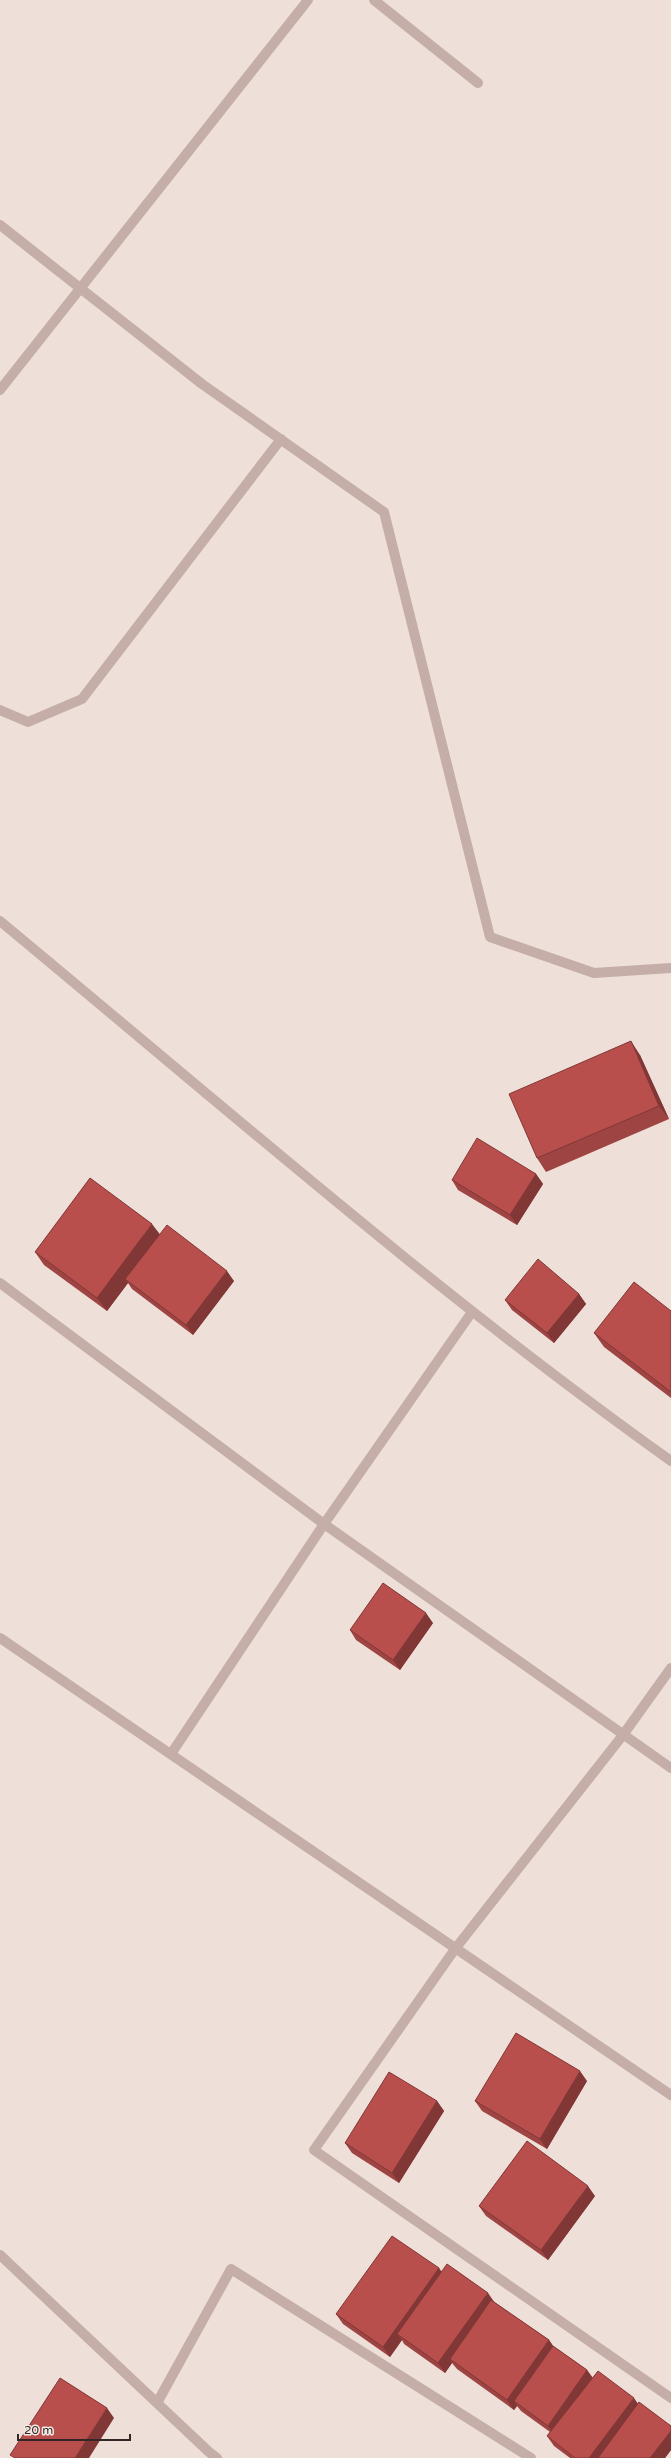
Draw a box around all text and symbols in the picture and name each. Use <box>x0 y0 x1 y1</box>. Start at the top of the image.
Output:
scale bar <box>18 2416 130 2442</box>
text: 20 m <box>24 2423 53 2437</box>

